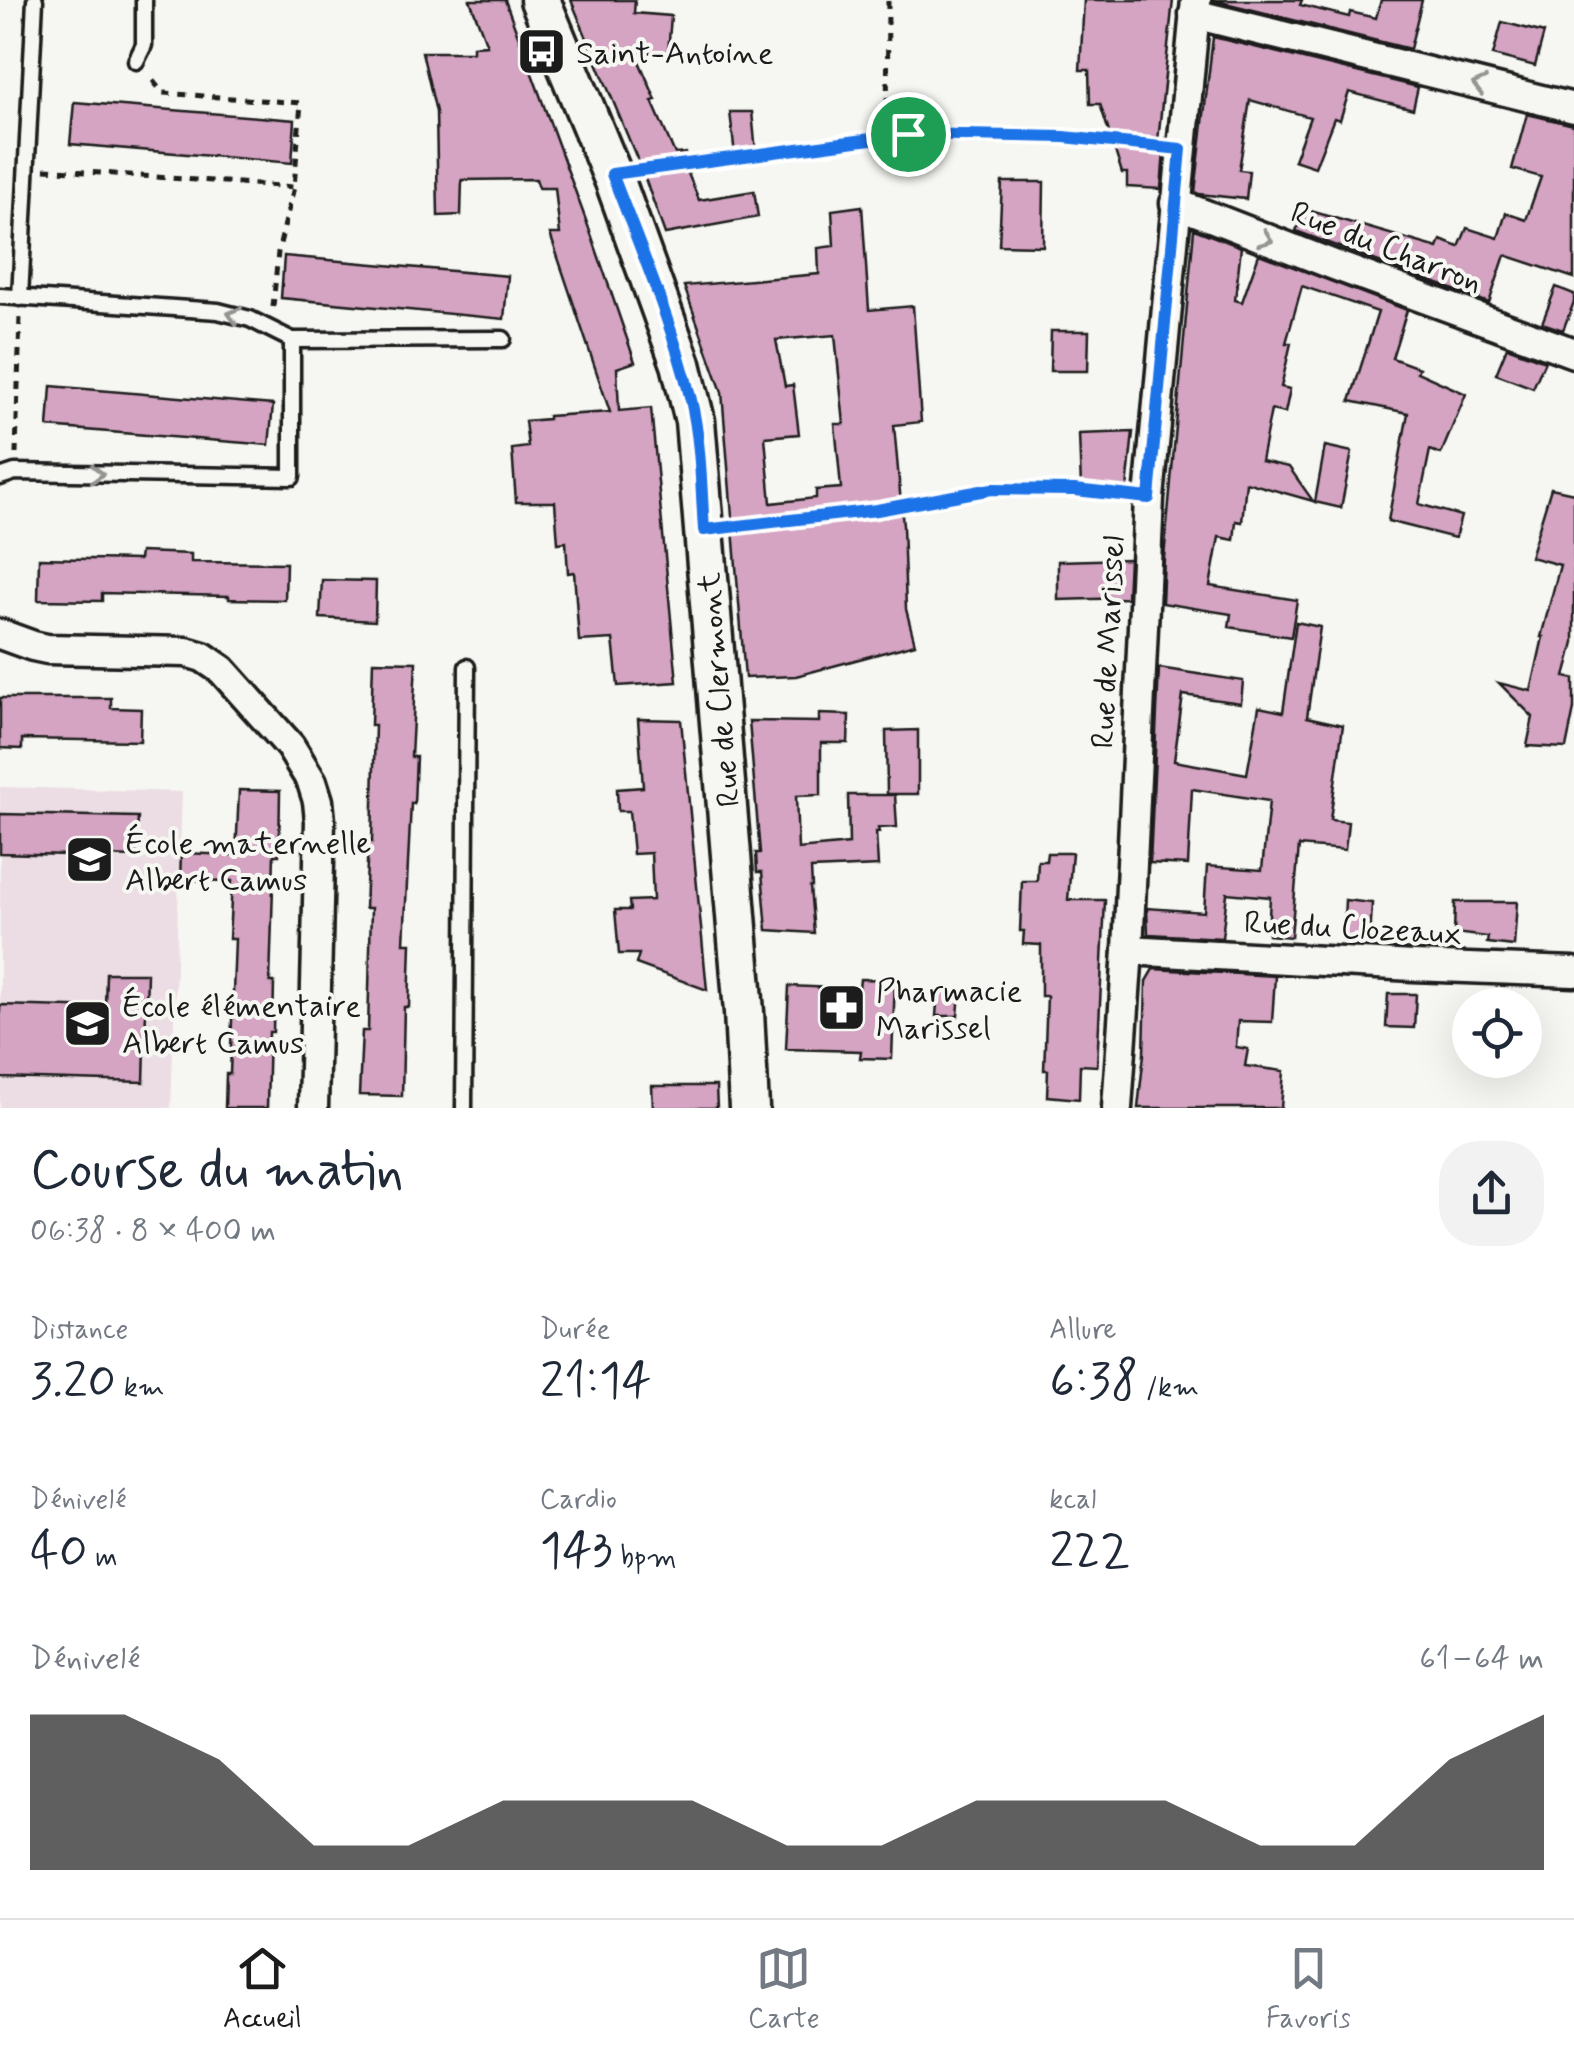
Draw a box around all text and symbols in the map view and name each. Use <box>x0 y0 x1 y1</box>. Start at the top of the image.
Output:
bus stop icon: Saint-Antoine <box>515 26 567 78</box>
place label: Saint-Antoine <box>576 33 773 75</box>
one-way arrow <box>1471 76 1488 97</box>
pin <box>866 92 951 177</box>
icon: arrive <box>881 107 936 162</box>
street label: Rue du Charron <box>1284 192 1488 304</box>
one-way arrow <box>1256 227 1274 247</box>
one-way arrow <box>226 306 243 327</box>
one-way arrow <box>89 463 105 484</box>
street label: Rue de Marissel <box>1082 535 1136 750</box>
street label: Rue de Clermont <box>689 571 751 809</box>
place label: École maternelle Albert Camus <box>125 823 371 902</box>
school or university icon: École maternelle Albert Camus <box>64 834 116 886</box>
street label: Rue du Clozeaux <box>1243 902 1463 956</box>
place label: Pharmacie Marissel <box>876 971 1022 1050</box>
pharmacy icon: Pharmacie Marissel <box>815 982 867 1034</box>
place label: École élémentaire Albert Camus <box>122 986 361 1065</box>
map controls <box>1452 988 1542 1078</box>
button: locate <box>1452 988 1542 1078</box>
school or university icon: École élémentaire Albert Camus <box>61 997 113 1049</box>
text: Course du matin <box>30 1136 404 1208</box>
button: share <box>1439 1141 1544 1246</box>
text: 06:38 · 8 × 400 m <box>30 1210 276 1252</box>
text: Distance <box>30 1312 128 1349</box>
text: Durée <box>540 1312 610 1349</box>
text: Allure <box>1049 1312 1117 1349</box>
text: 3.20 <box>30 1349 116 1415</box>
text: 21:14 <box>540 1349 652 1415</box>
text: 6:38 <box>1049 1349 1138 1415</box>
text: km <box>116 1370 165 1407</box>
text: /km <box>1138 1370 1199 1407</box>
text: Dénivelé <box>30 1482 127 1519</box>
text: Cardio <box>540 1482 617 1519</box>
text: kcal <box>1049 1482 1096 1519</box>
text: 40 <box>30 1519 88 1585</box>
text: 143 <box>540 1519 613 1585</box>
text: 222 <box>1049 1519 1130 1585</box>
text: m <box>88 1540 118 1577</box>
text: bpm <box>613 1540 677 1577</box>
text: Dénivelé <box>30 1638 140 1680</box>
text: 61–64 m <box>1419 1638 1544 1680</box>
tab: Accueil <box>223 1941 302 2038</box>
tab: Carte <box>748 1941 820 2038</box>
tab: Favoris <box>1266 1941 1351 2038</box>

